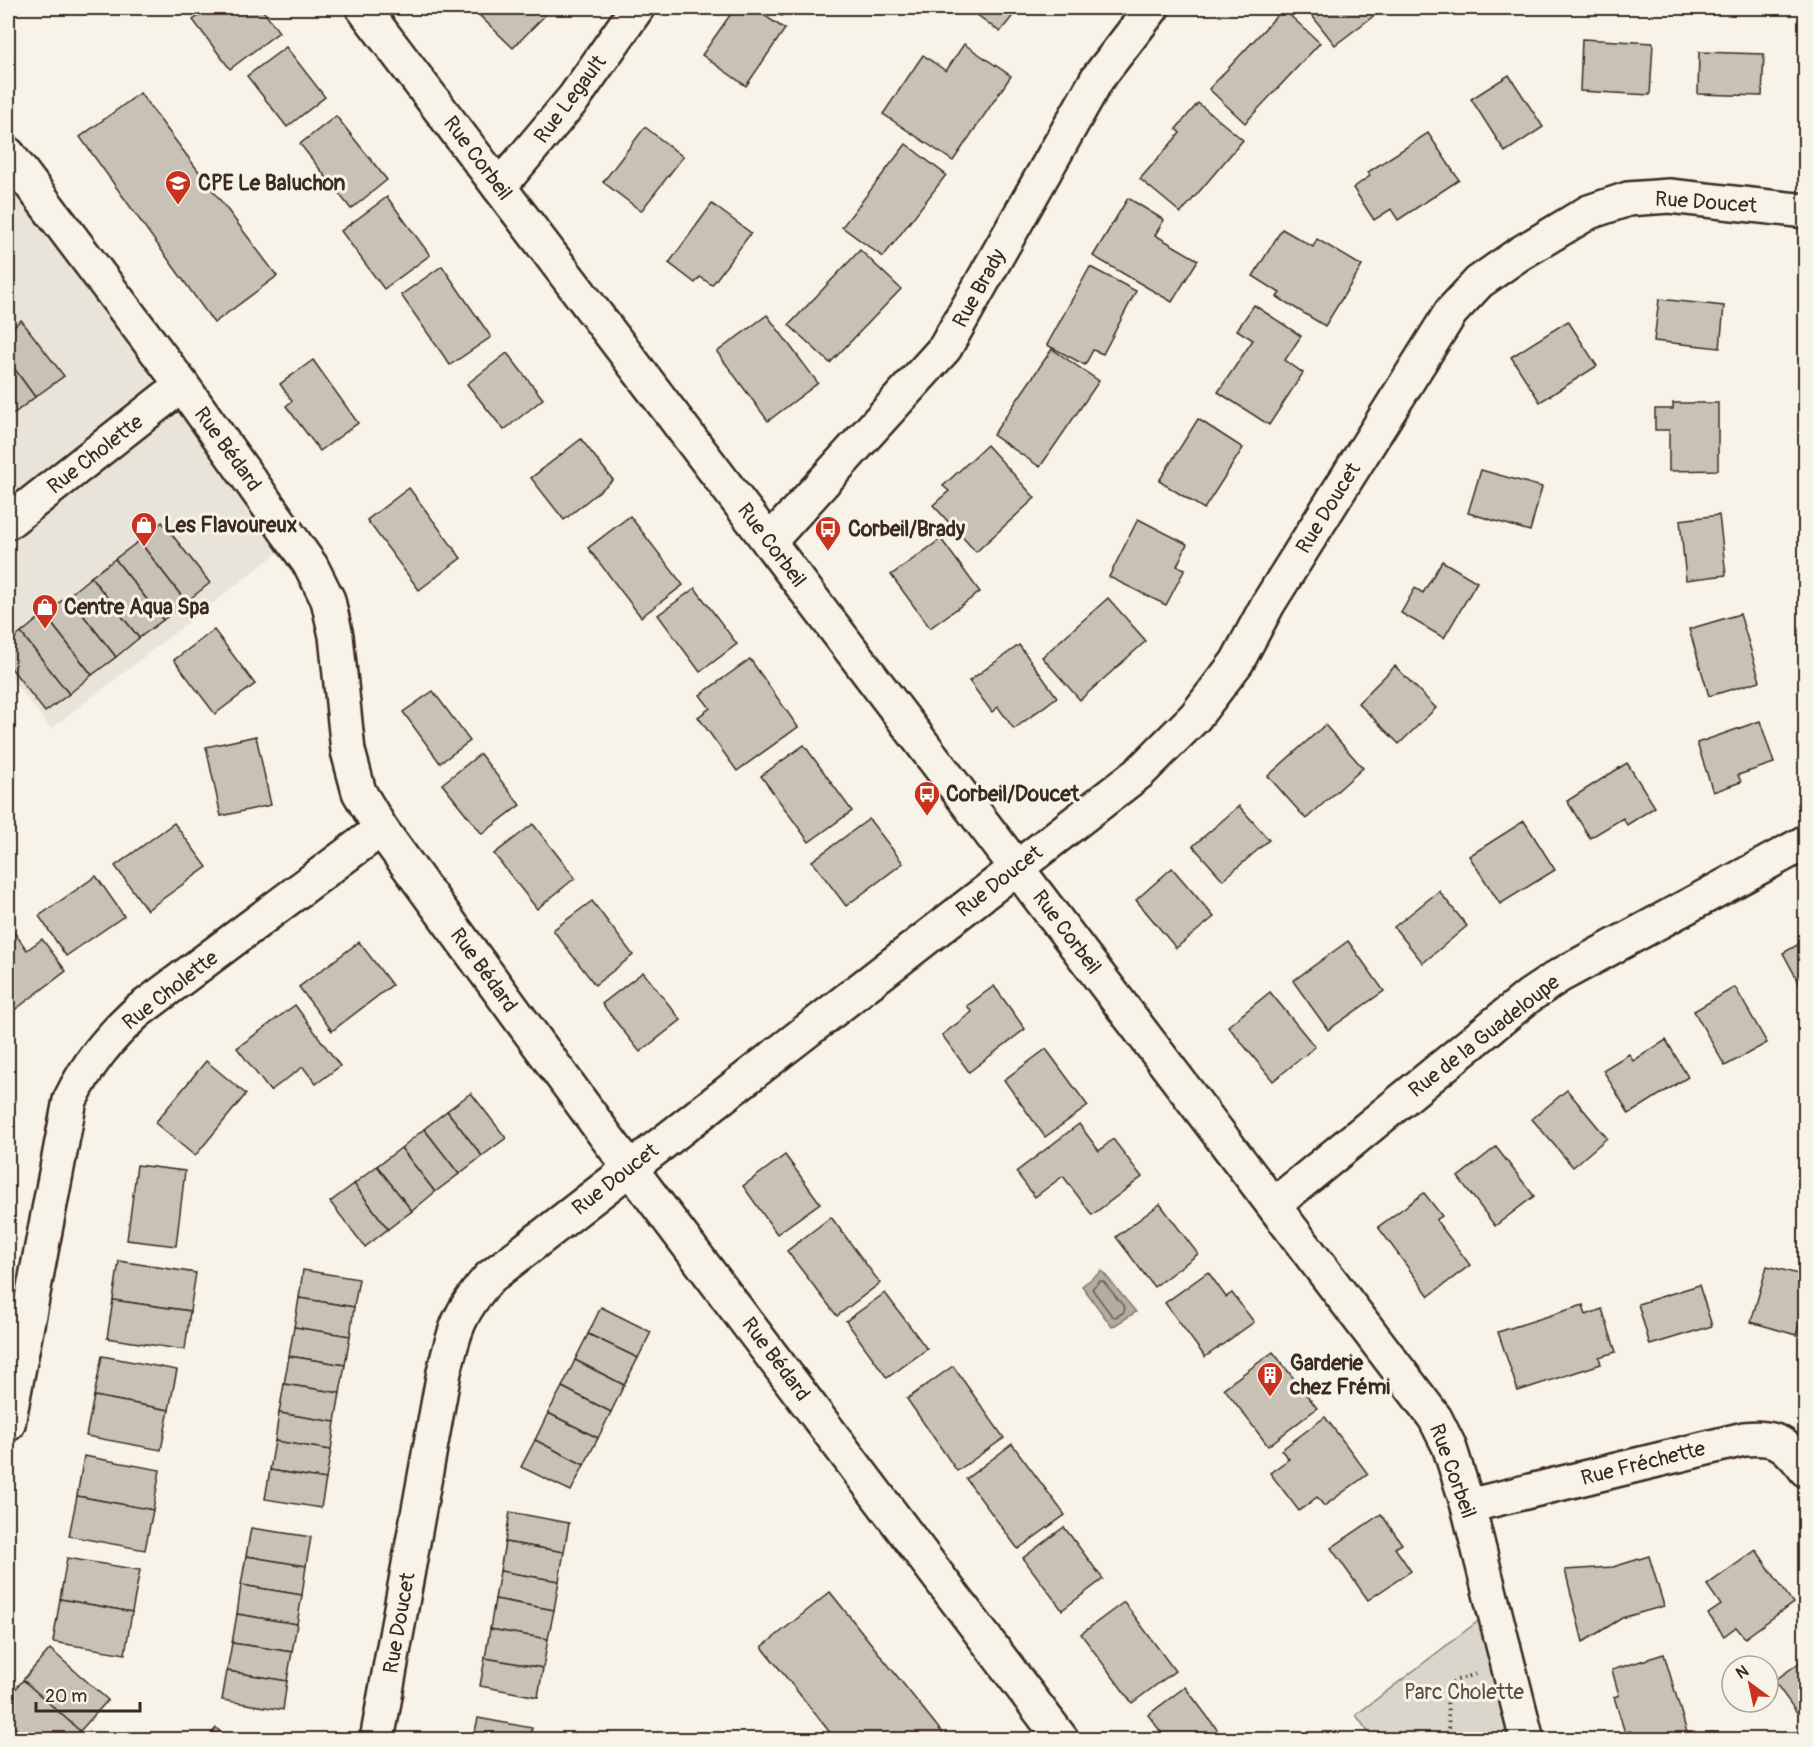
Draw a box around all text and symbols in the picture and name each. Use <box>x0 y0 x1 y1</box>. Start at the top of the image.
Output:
street label: Rue Legault <box>528 49 613 149</box>
street label: Rue Corbeil <box>437 111 518 206</box>
school or university icon: CPE Le Baluchon <box>163 168 193 206</box>
place label: CPE Le Baluchon <box>198 170 346 197</box>
street label: Rue Doucet <box>1654 185 1758 220</box>
street label: Rue Brady <box>947 244 1012 332</box>
street label: Rue Bédard <box>188 402 267 497</box>
street label: Rue Cholette <box>42 408 149 500</box>
street label: Rue Doucet <box>1290 457 1367 559</box>
street label: Rue Corbeil <box>731 498 812 593</box>
shop icon: Les Flavoureux <box>129 510 159 548</box>
place label: Les Flavoureux <box>164 512 297 539</box>
bus stop icon: Corbeil/Brady <box>813 514 843 552</box>
place label: Corbeil/Brady <box>848 516 965 543</box>
shop icon: Centre Aqua Spa <box>30 592 60 630</box>
place label: Centre Aqua Spa <box>64 594 210 621</box>
bus stop icon: Corbeil/Doucet <box>912 779 942 817</box>
place label: Corbeil/Doucet <box>946 781 1080 808</box>
street label: Rue Doucet <box>951 839 1048 923</box>
street label: Rue Corbeil <box>1026 885 1107 980</box>
street label: Rue Bédard <box>444 923 523 1018</box>
street label: Rue Cholette <box>117 944 224 1036</box>
street label: Rue de la Guadeloupe <box>1403 969 1566 1104</box>
street label: Rue Doucet <box>567 1137 664 1221</box>
street label: Rue Bédard <box>735 1312 816 1407</box>
place label: Garderie chez Frémi <box>1289 1350 1390 1401</box>
building icon: Garderie chez Frémi <box>1255 1360 1285 1398</box>
street label: Rue Corbeil <box>1423 1420 1482 1522</box>
street label: Rue Fréchette <box>1578 1435 1709 1492</box>
street label: Rue Doucet <box>377 1570 422 1676</box>
north arrow <box>1720 1654 1780 1714</box>
text: N <box>1732 1661 1753 1684</box>
scale bar <box>36 1675 140 1713</box>
park label: Parc Cholette <box>1404 1679 1525 1706</box>
text: 20 m <box>45 1685 87 1708</box>

